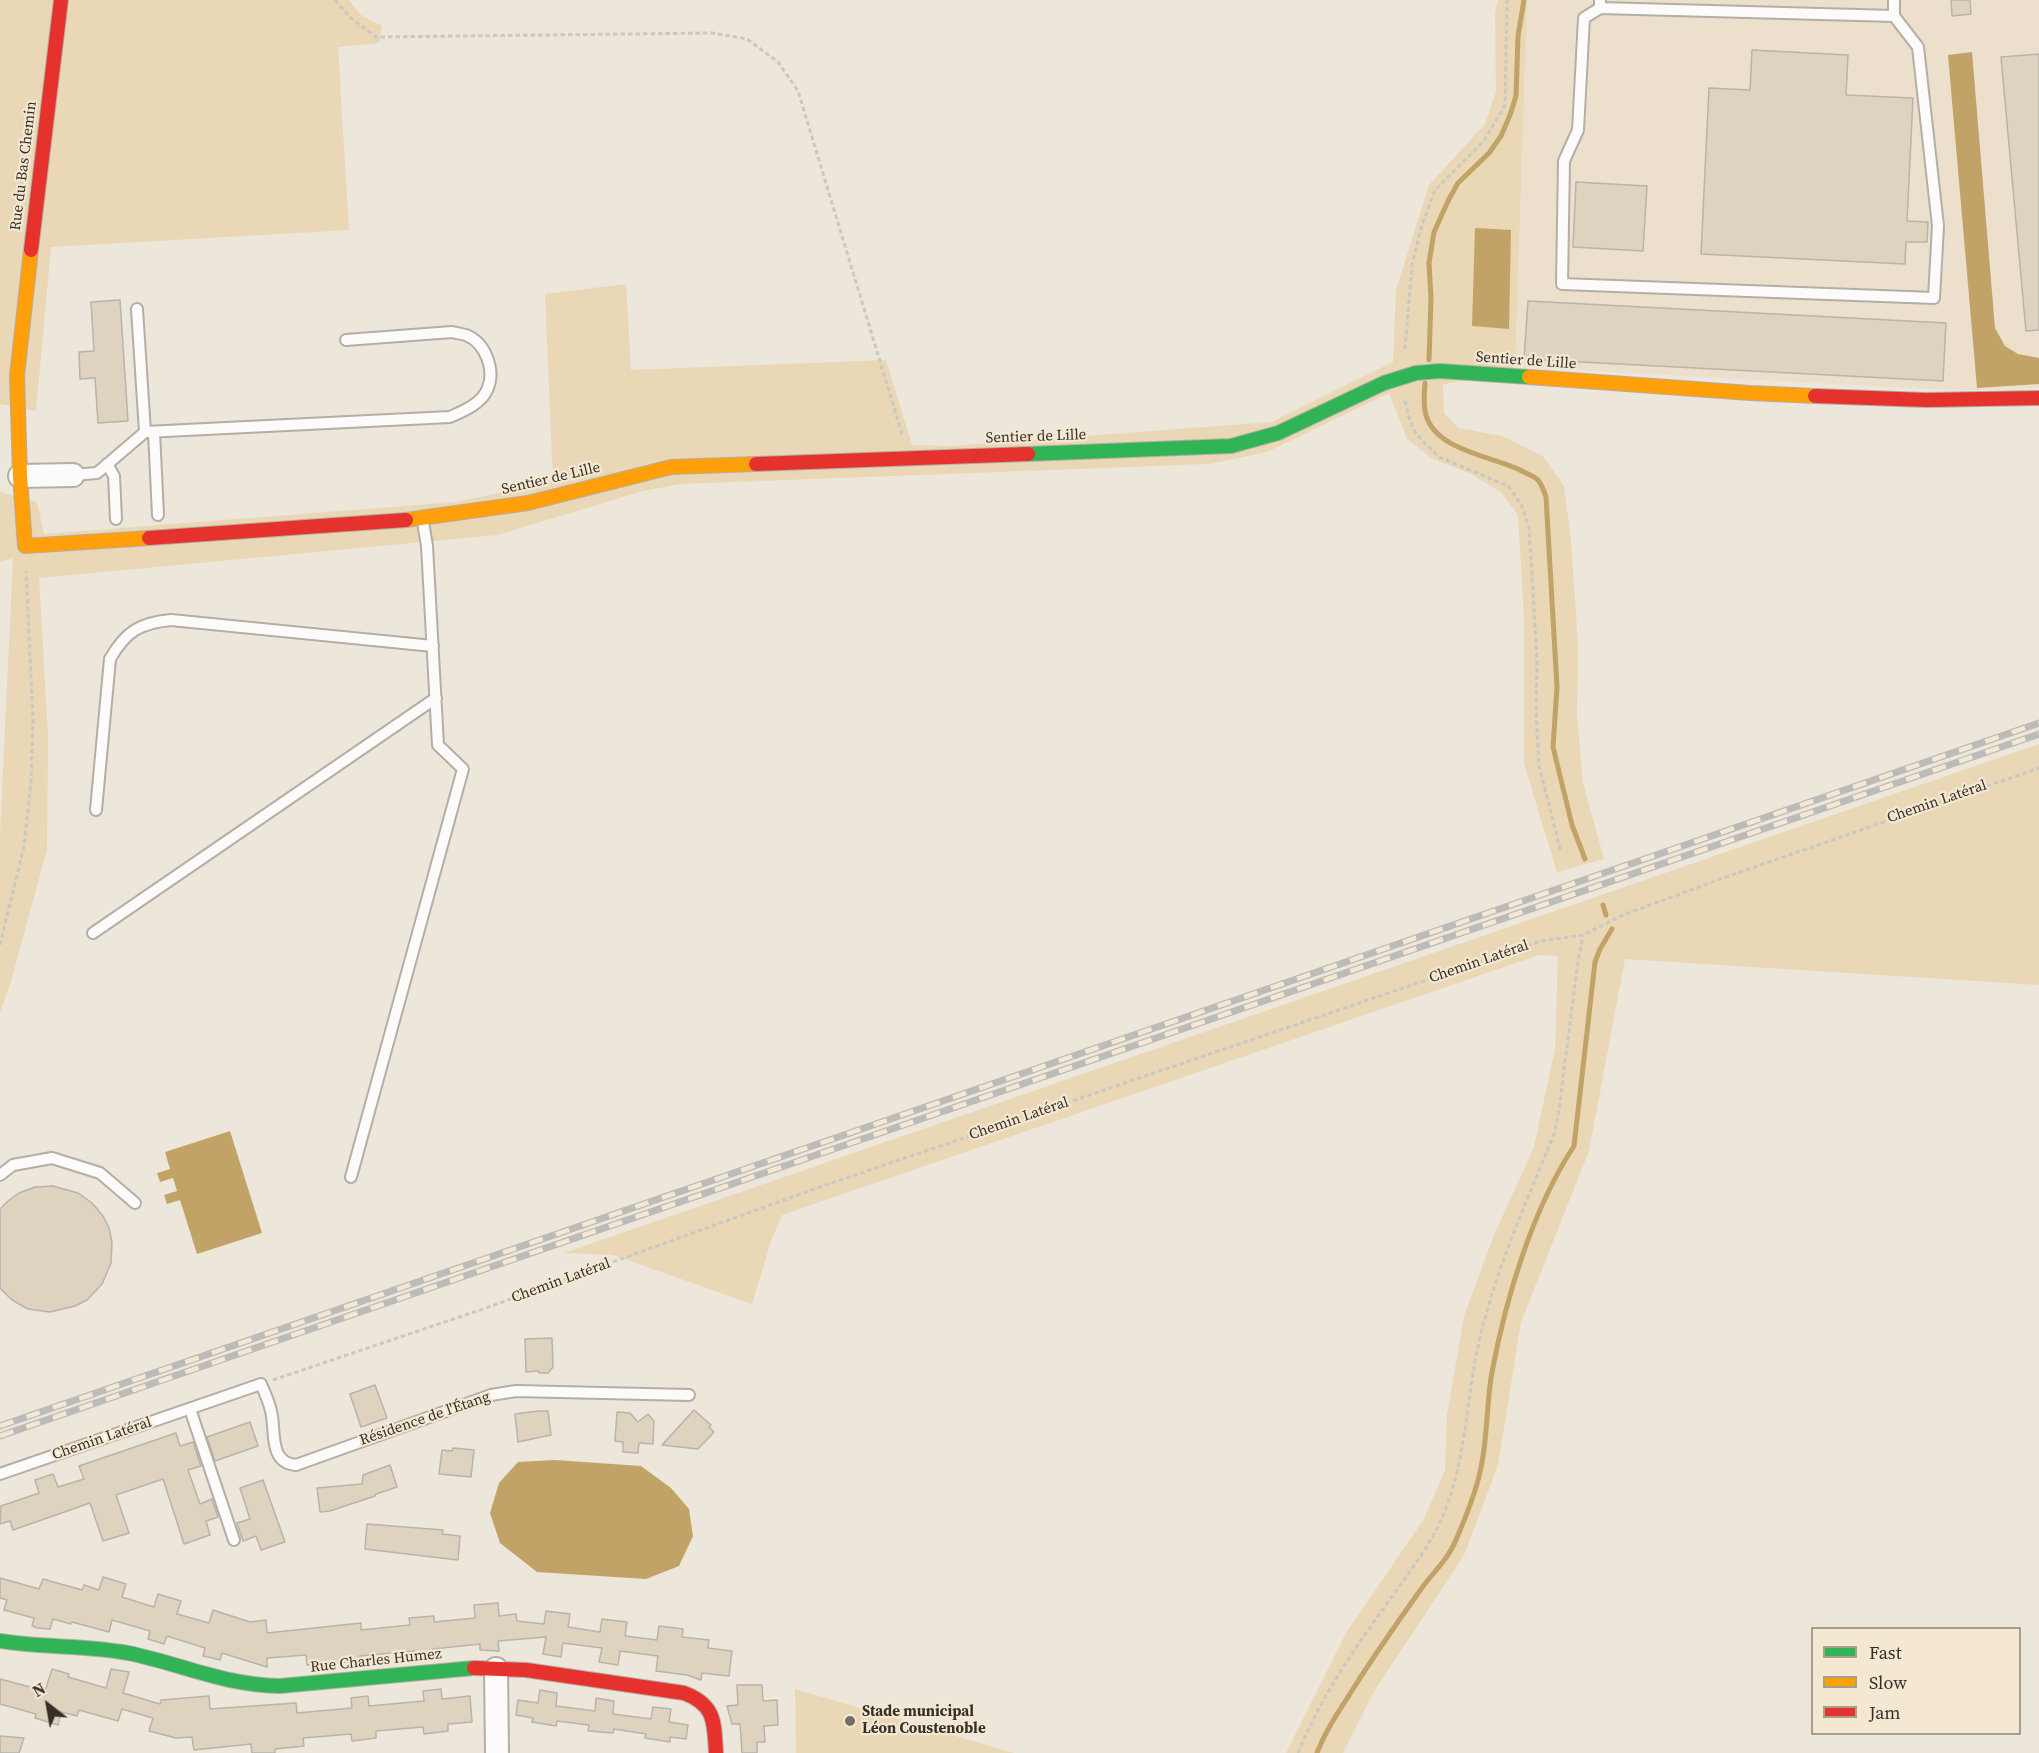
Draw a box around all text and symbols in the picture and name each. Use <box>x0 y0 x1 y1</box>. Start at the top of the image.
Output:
street label: Rue du Bas Chemin <box>7 100 41 232</box>
street label: Sentier de Lille <box>1475 349 1577 373</box>
street label: Sentier de Lille <box>985 426 1087 448</box>
street label: Sentier de Lille <box>500 459 602 499</box>
street label: Chemin Latéral <box>1885 777 1989 827</box>
street label: Chemin Latéral <box>1427 937 1531 987</box>
street label: Chemin Latéral <box>967 1094 1071 1144</box>
street label: Chemin Latéral <box>509 1255 613 1307</box>
street label: Résidence de l'Étang <box>357 1388 493 1450</box>
street label: Chemin Latéral <box>50 1414 154 1464</box>
legend <box>1811 1627 2021 1735</box>
text: Fast <box>1869 1640 1902 1665</box>
street label: Rue Charles Humez <box>309 1645 443 1677</box>
text: Slow <box>1869 1670 1907 1695</box>
north arrow <box>18 1675 78 1735</box>
text: N <box>28 1677 49 1702</box>
text: Jam <box>1869 1700 1901 1725</box>
place label: Stade municipal Léon Coustenoble <box>862 1703 986 1738</box>
marker: Stade municipal Léon Coustenoble <box>843 1714 857 1728</box>

